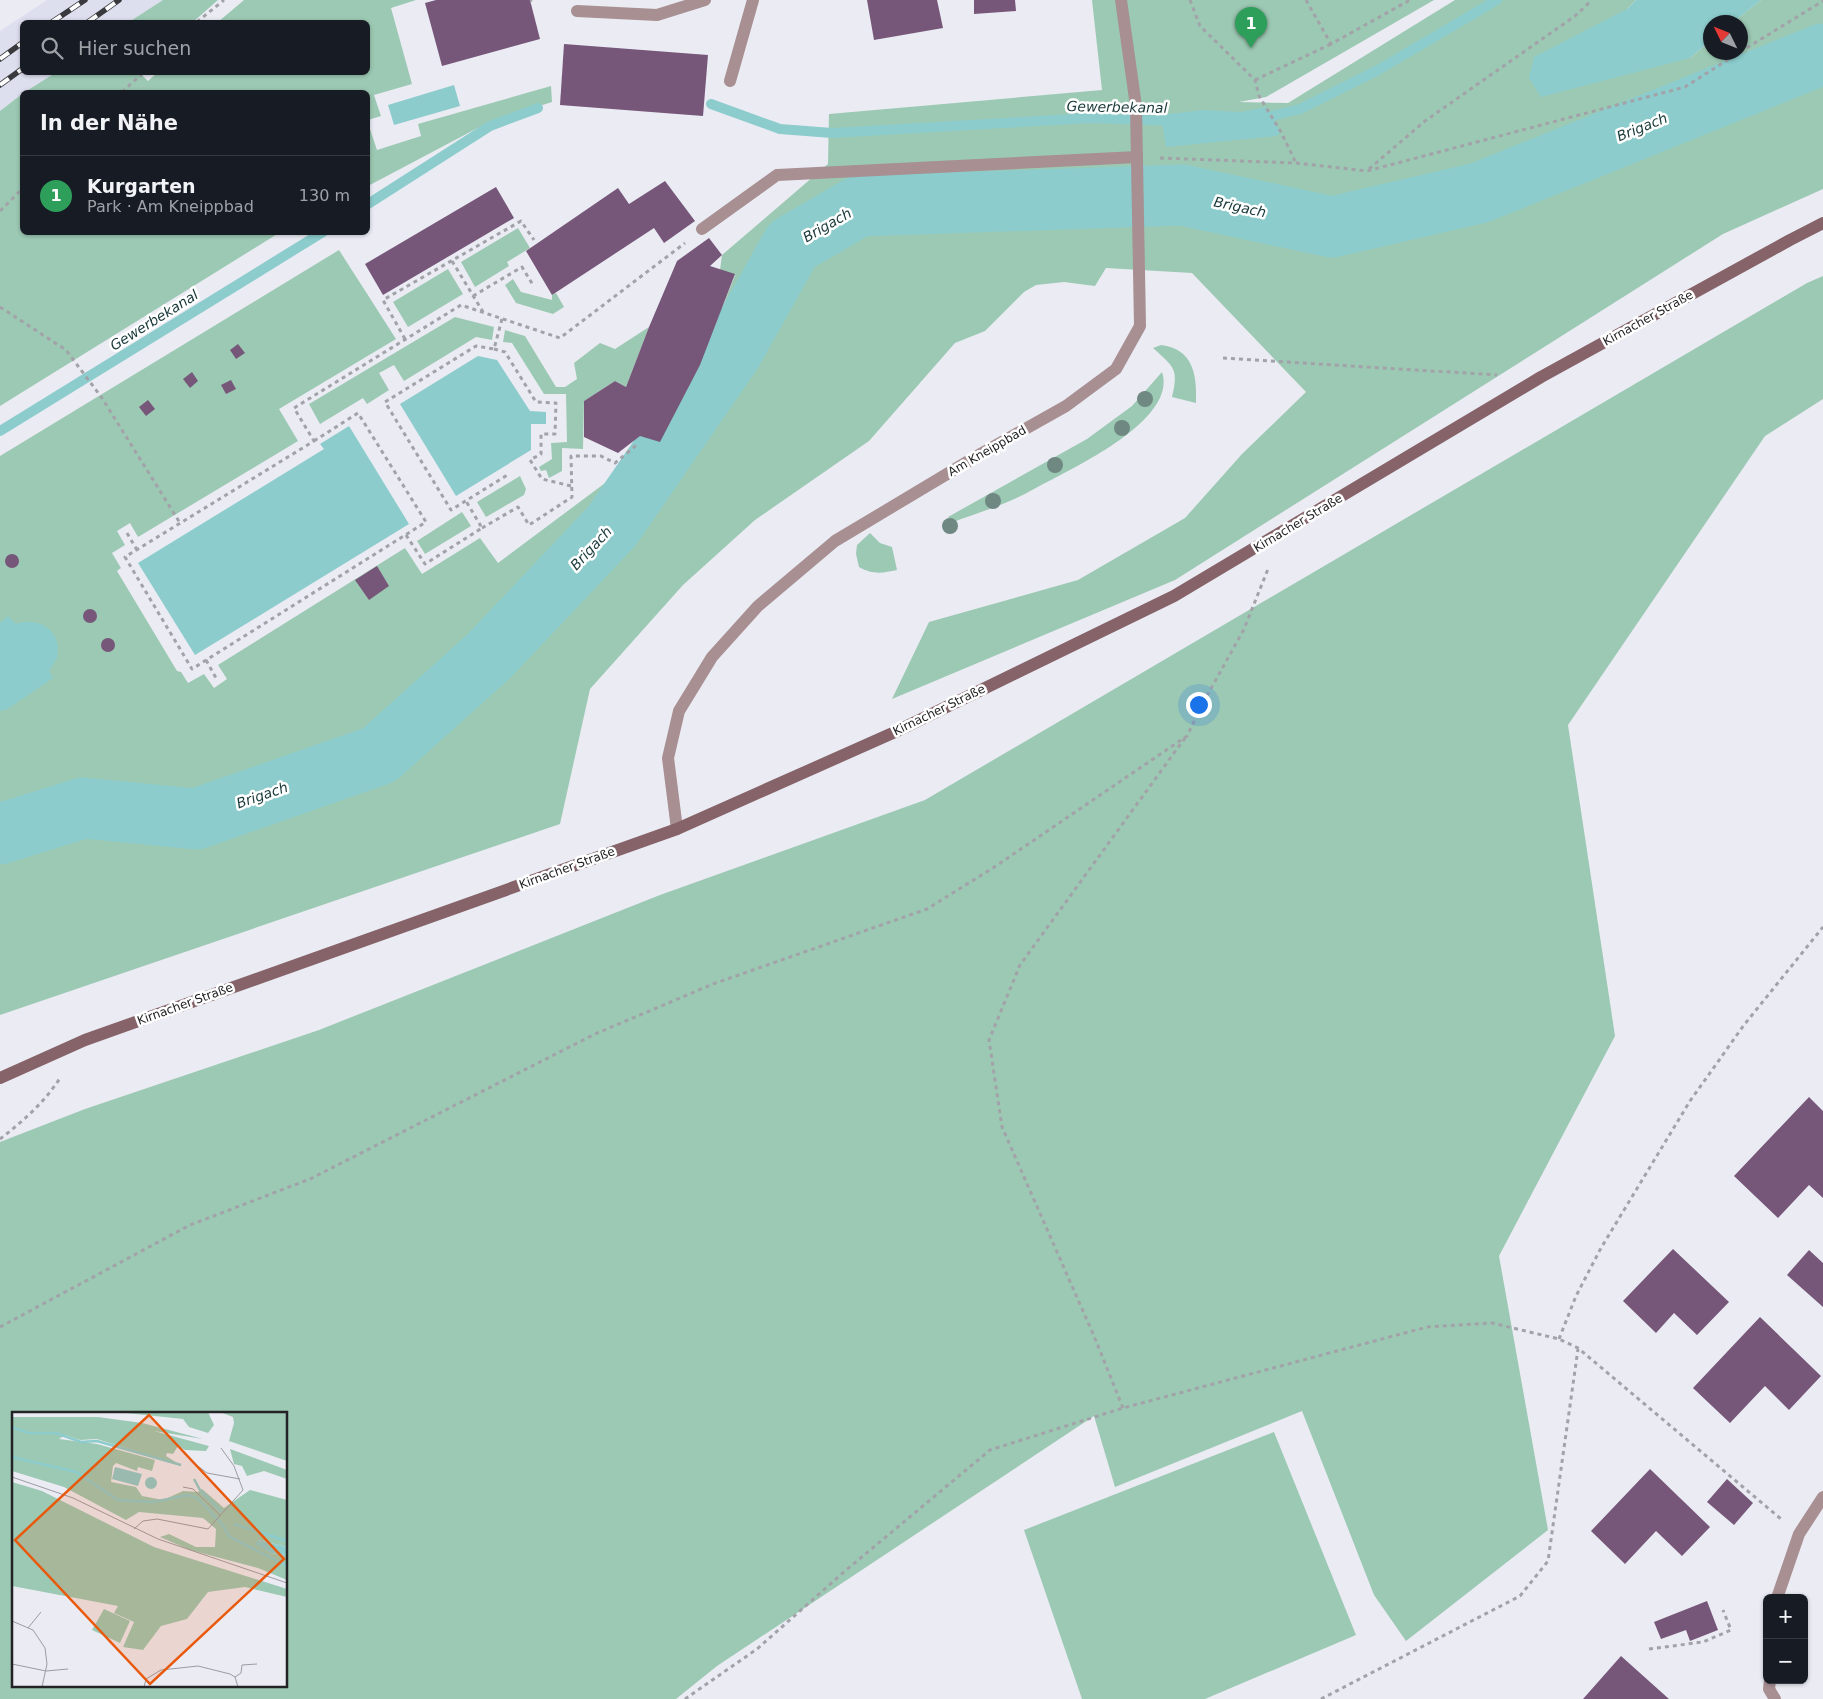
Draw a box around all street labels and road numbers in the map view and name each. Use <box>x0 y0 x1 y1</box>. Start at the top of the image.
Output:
street label: Kirnacher Straße <box>1601 287 1695 349</box>
street label: Am Kneippbad <box>946 423 1028 479</box>
street label: Kirnacher Straße <box>1251 491 1345 555</box>
street label: Kirnacher Straße <box>891 682 987 738</box>
street label: Kirnacher Straße <box>517 844 617 892</box>
street label: Kirnacher Straße <box>135 980 235 1028</box>

